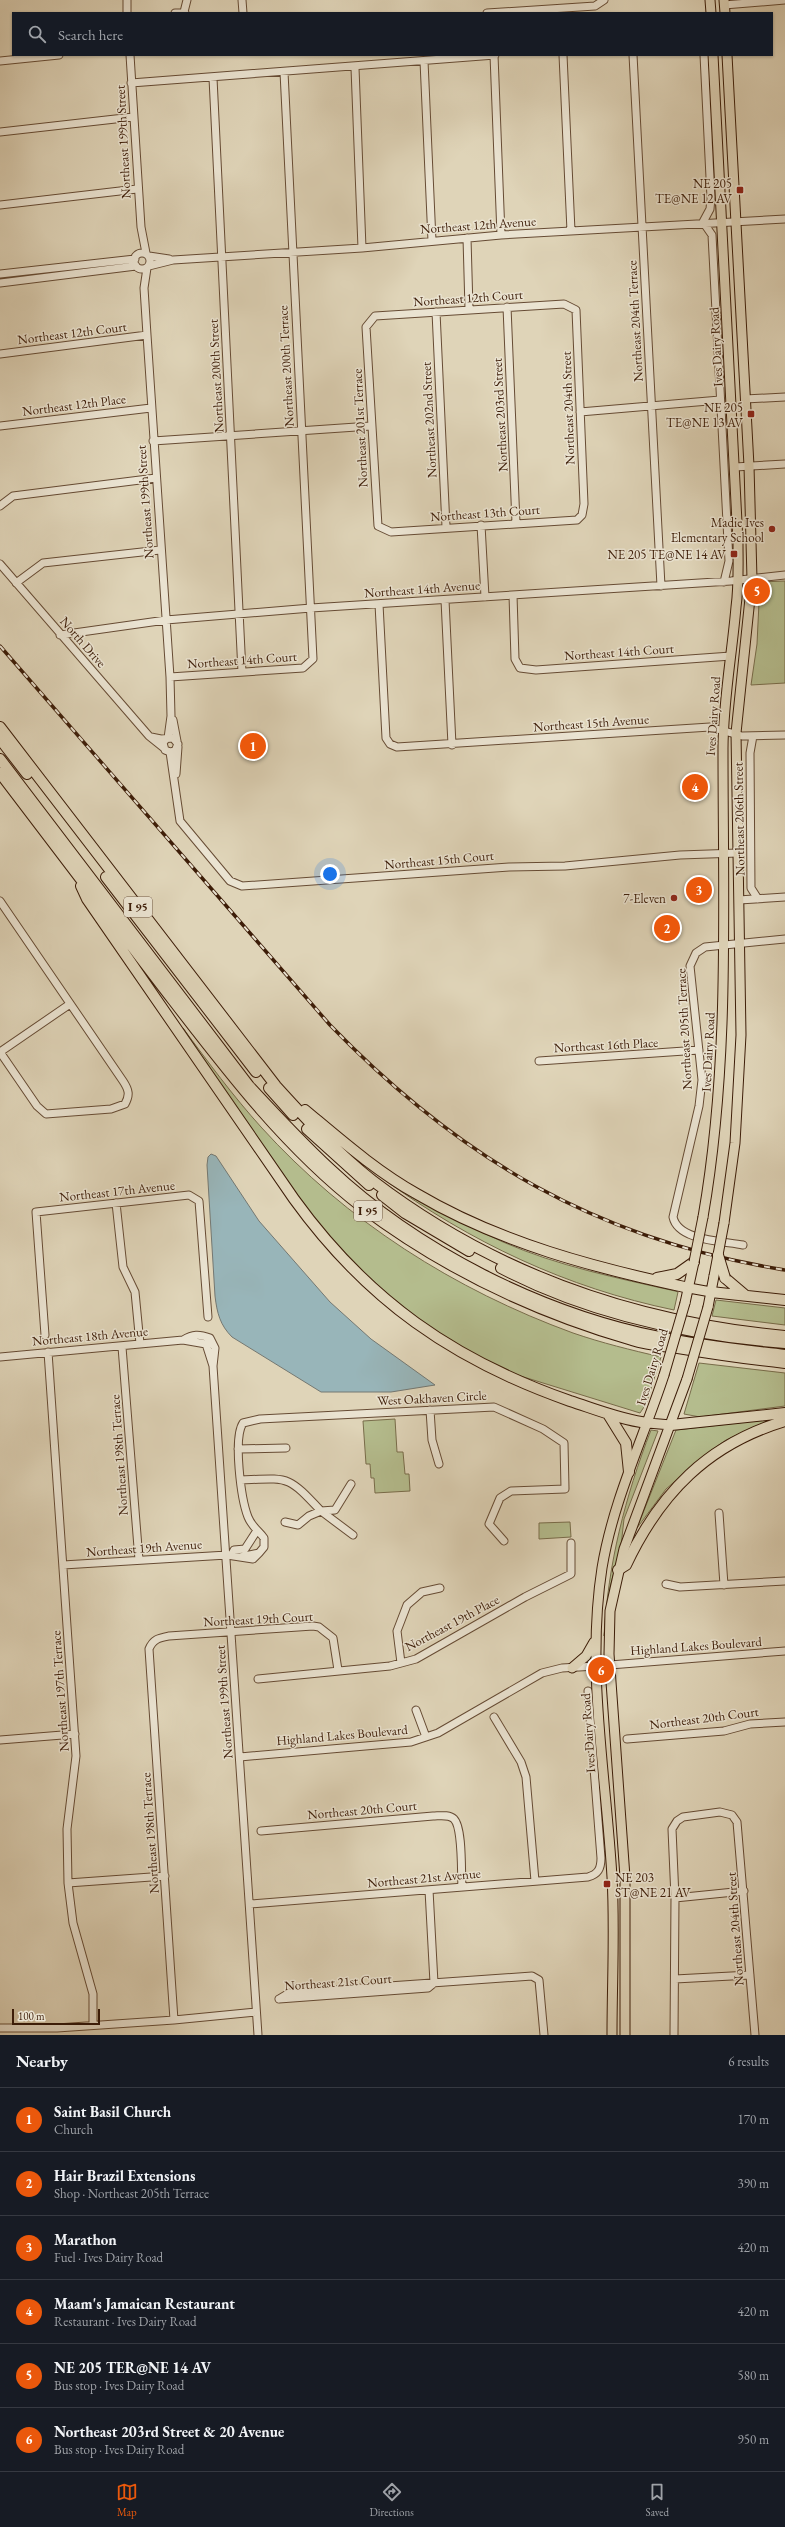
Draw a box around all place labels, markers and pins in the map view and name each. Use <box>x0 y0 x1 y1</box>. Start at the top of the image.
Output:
place label: NE 205 TE@NE 12 AV <box>655 175 732 207</box>
marker: NE 205 TE@NE 12 AV <box>735 185 745 195</box>
place label: NE 205 TE@NE 13 AV <box>666 399 743 431</box>
marker: NE 205 TE@NE 13 AV <box>746 409 756 419</box>
place label: Madie Ives Elementary School <box>671 514 764 546</box>
marker: Madie Ives Elementary School <box>767 524 777 534</box>
place label: NE 205 TE@NE 14 AV <box>607 546 726 563</box>
marker: NE 205 TE@NE 14 AV <box>729 549 739 559</box>
pin: 5 <box>744 576 770 606</box>
pin: 1 <box>240 731 266 761</box>
pin: 4 <box>682 772 708 802</box>
pin: 3 <box>686 875 712 905</box>
place label: 7-Eleven <box>623 890 666 907</box>
marker: 7-Eleven <box>669 893 679 903</box>
pin: 2 <box>654 913 680 943</box>
pin: 6 <box>588 1655 614 1685</box>
place label: NE 203 ST@NE 21 AV <box>615 1869 691 1901</box>
marker: NE 203 ST@NE 21 AV <box>602 1879 612 1889</box>

